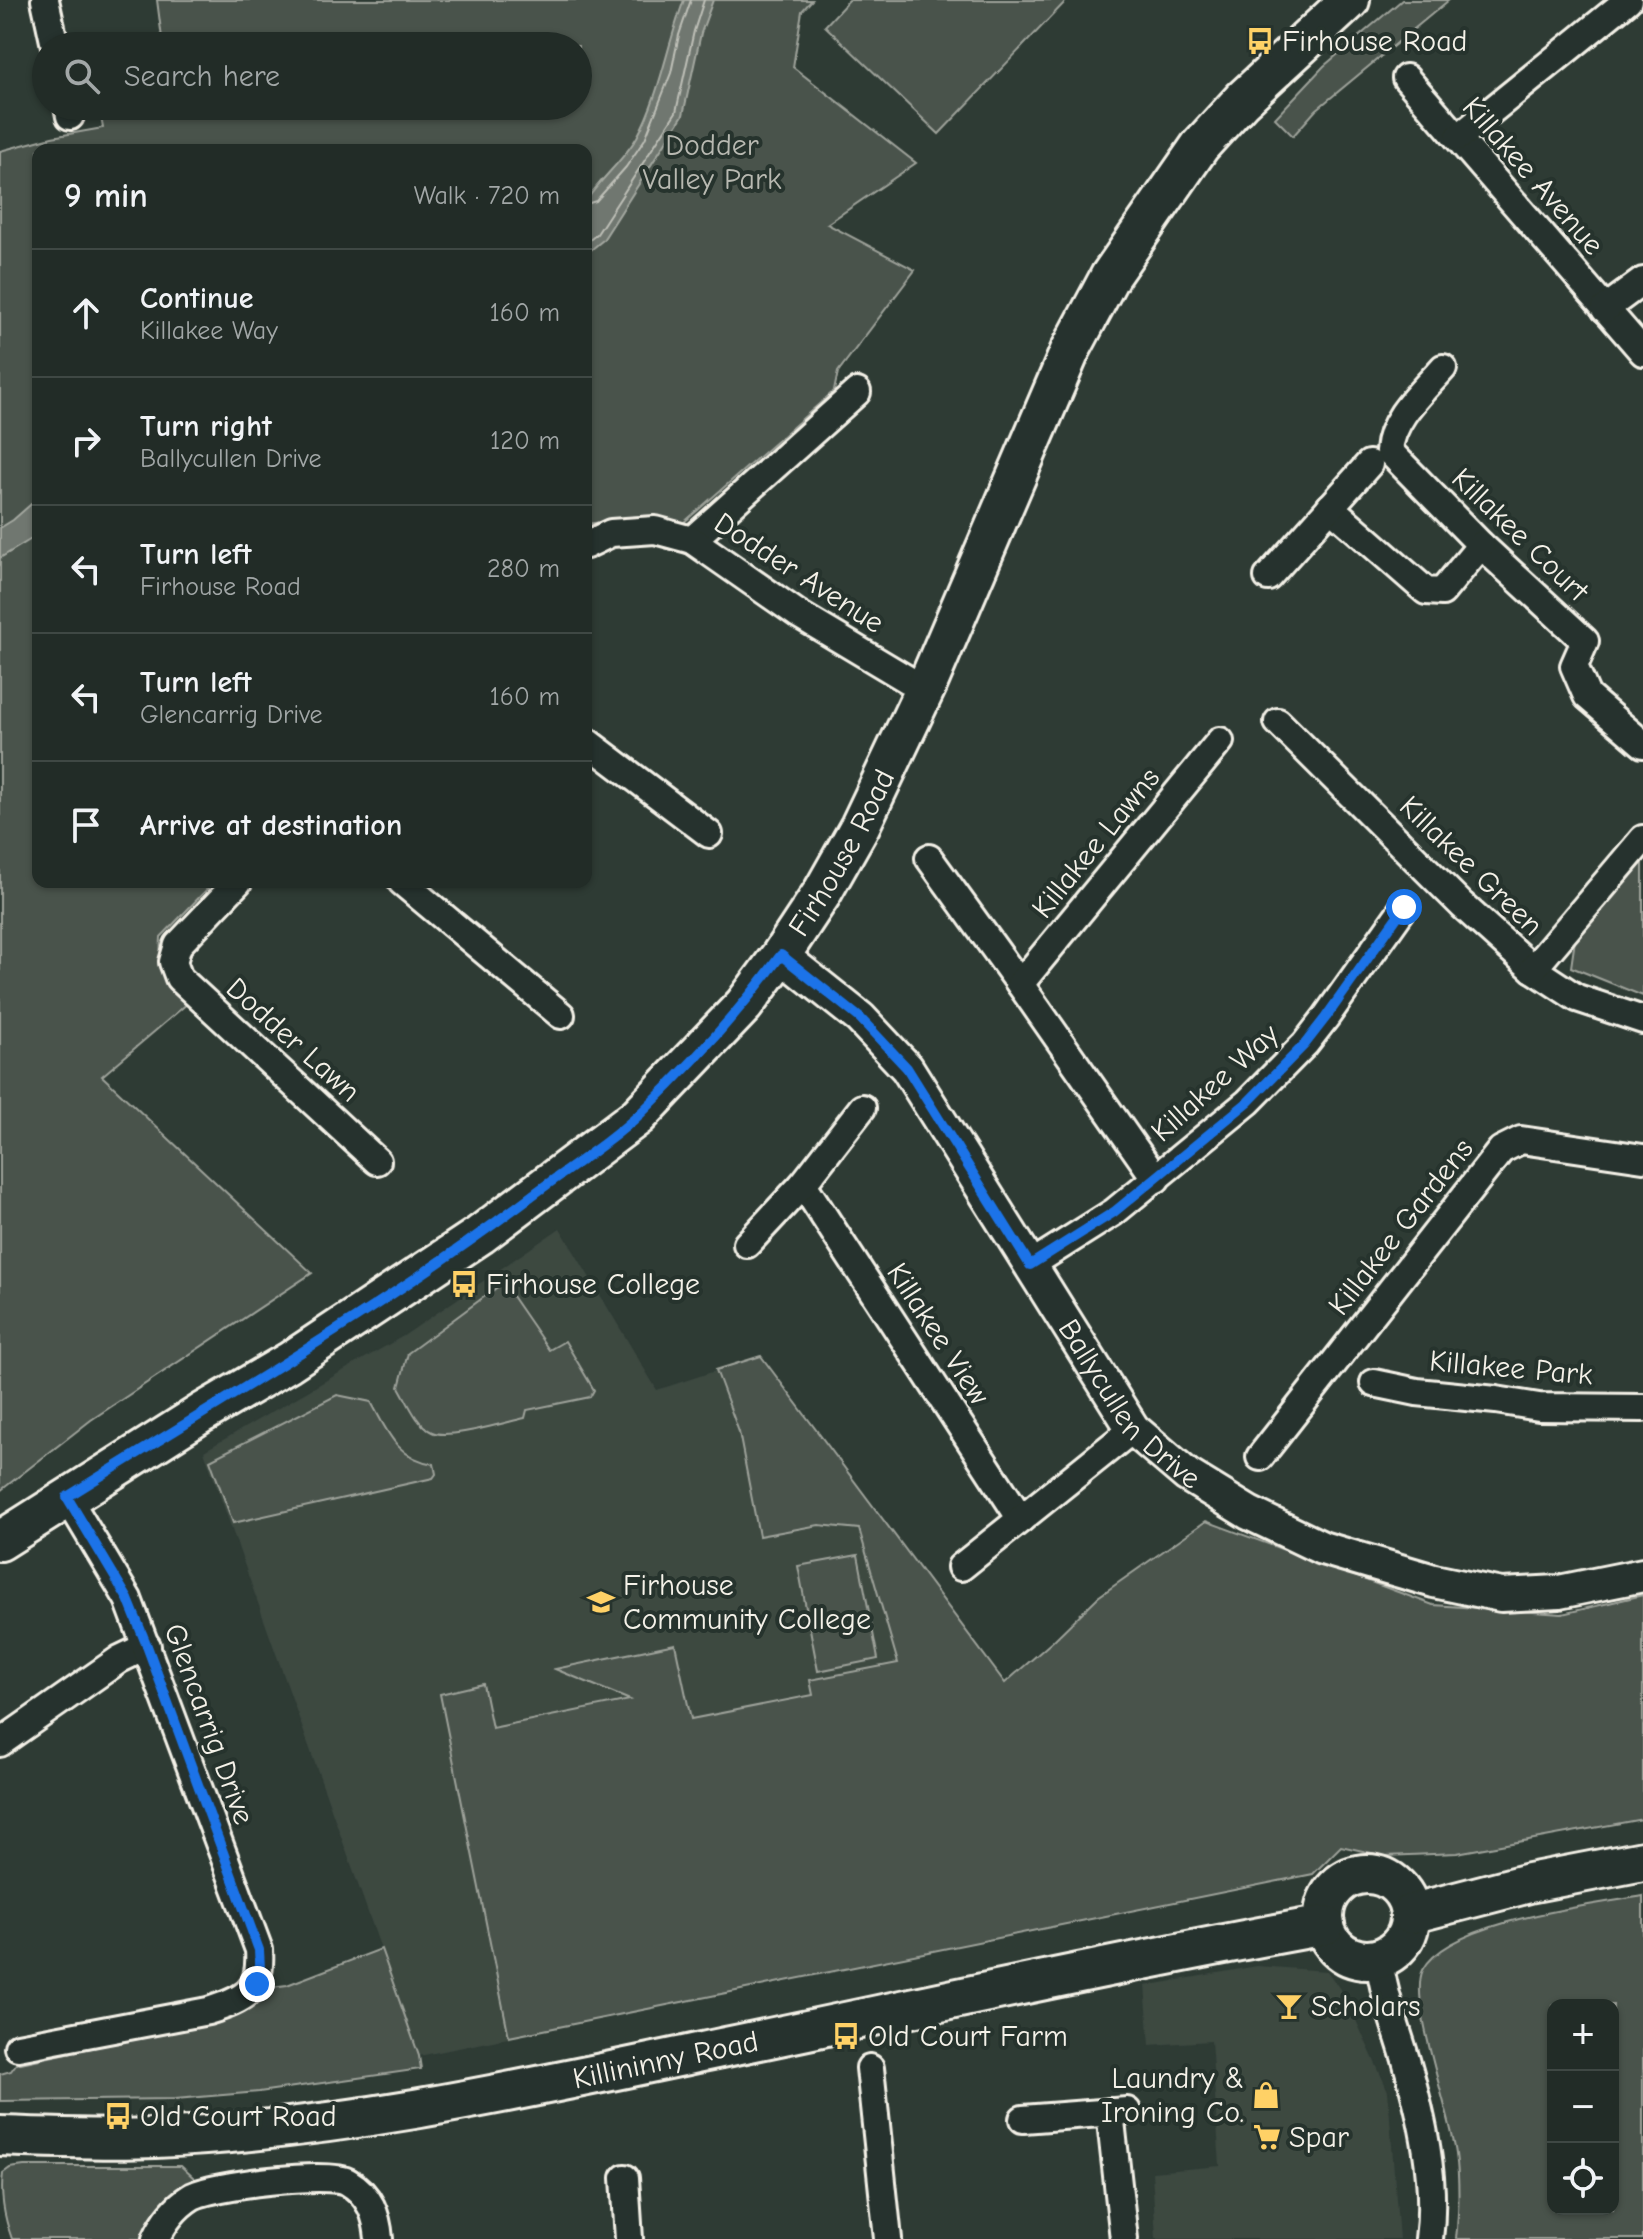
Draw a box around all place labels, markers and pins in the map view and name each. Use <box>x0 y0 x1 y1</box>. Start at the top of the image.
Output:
place label: Firhouse Road <box>1282 24 1468 59</box>
bus stop icon: Firhouse Road <box>1245 26 1275 56</box>
place label: Firhouse College <box>486 1267 700 1302</box>
bus stop icon: Firhouse College <box>449 1269 479 1299</box>
place label: Firhouse Community College <box>623 1568 871 1637</box>
school or university icon: Firhouse Community College <box>586 1587 616 1617</box>
place label: Scholars <box>1311 1989 1420 2024</box>
bar icon: Scholars <box>1274 1991 1304 2021</box>
place label: Old Court Farm <box>868 2019 1068 2054</box>
bus stop icon: Old Court Farm <box>831 2021 861 2051</box>
place label: Laundry & Ironing Co. <box>1101 2061 1244 2130</box>
shop icon: Laundry & Ironing Co. <box>1251 2080 1281 2110</box>
place label: Old Court Road <box>140 2099 337 2134</box>
bus stop icon: Old Court Road <box>103 2101 133 2131</box>
place label: Spar <box>1289 2120 1349 2155</box>
supermarket icon: Spar <box>1252 2122 1282 2152</box>

